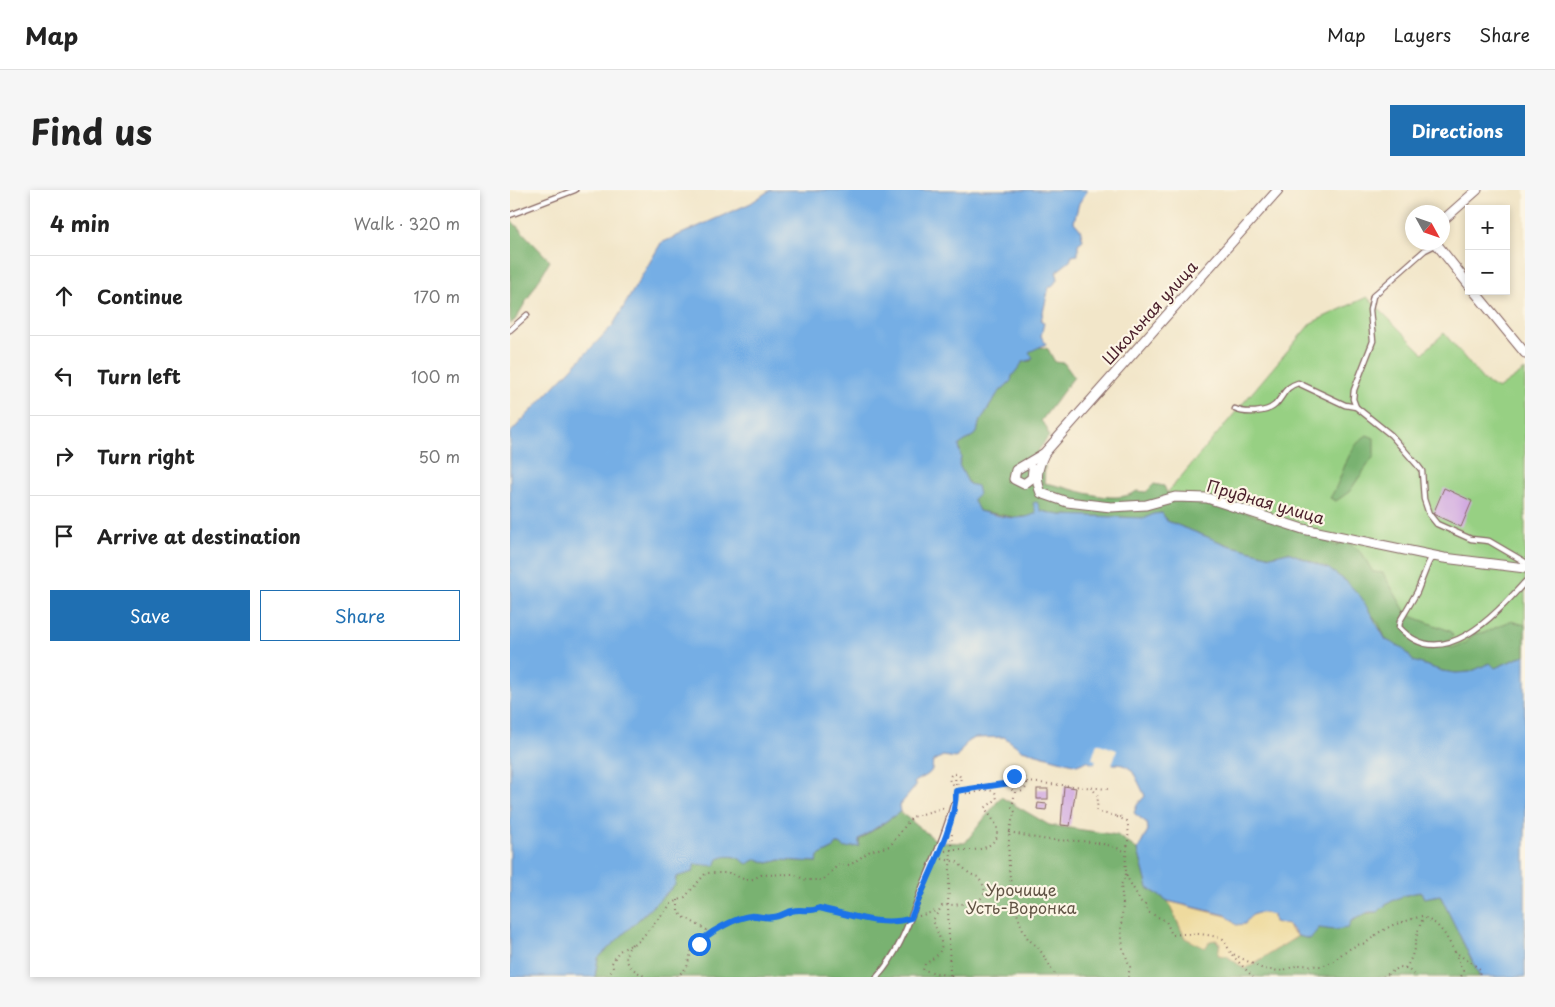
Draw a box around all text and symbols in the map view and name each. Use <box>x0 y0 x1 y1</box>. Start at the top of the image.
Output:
text: Map <box>25 17 78 53</box>
text: Map <box>1327 21 1366 48</box>
text: Layers <box>1394 21 1451 48</box>
text: Share <box>1479 21 1530 48</box>
text: Find us <box>30 104 152 157</box>
button: Directions <box>1390 105 1525 156</box>
north arrow <box>1405 205 1450 250</box>
map controls <box>1465 205 1510 295</box>
button: + <box>1465 205 1510 250</box>
text: 4 min <box>50 207 110 239</box>
text: Walk · 320 m <box>354 211 460 235</box>
button: − <box>1465 250 1510 295</box>
street label: Школьная улица <box>1096 255 1202 369</box>
icon: ahead <box>50 282 78 310</box>
text: Continue <box>97 282 183 310</box>
text: 170 m <box>414 284 460 308</box>
icon: left <box>50 362 78 390</box>
text: Turn left <box>97 362 181 390</box>
text: 100 m <box>411 364 460 388</box>
icon: right <box>50 442 78 470</box>
text: Turn right <box>97 442 195 470</box>
text: 50 m <box>419 444 460 468</box>
street label: Прудная улица <box>1204 473 1328 529</box>
icon: arrive <box>50 522 78 550</box>
text: Arrive at destination <box>97 522 301 550</box>
button: Save <box>50 590 250 641</box>
button: Share <box>260 590 460 641</box>
route end <box>1003 765 1026 788</box>
park label: Урочище Усть-Воронка <box>966 877 1076 919</box>
route start <box>688 933 711 956</box>

